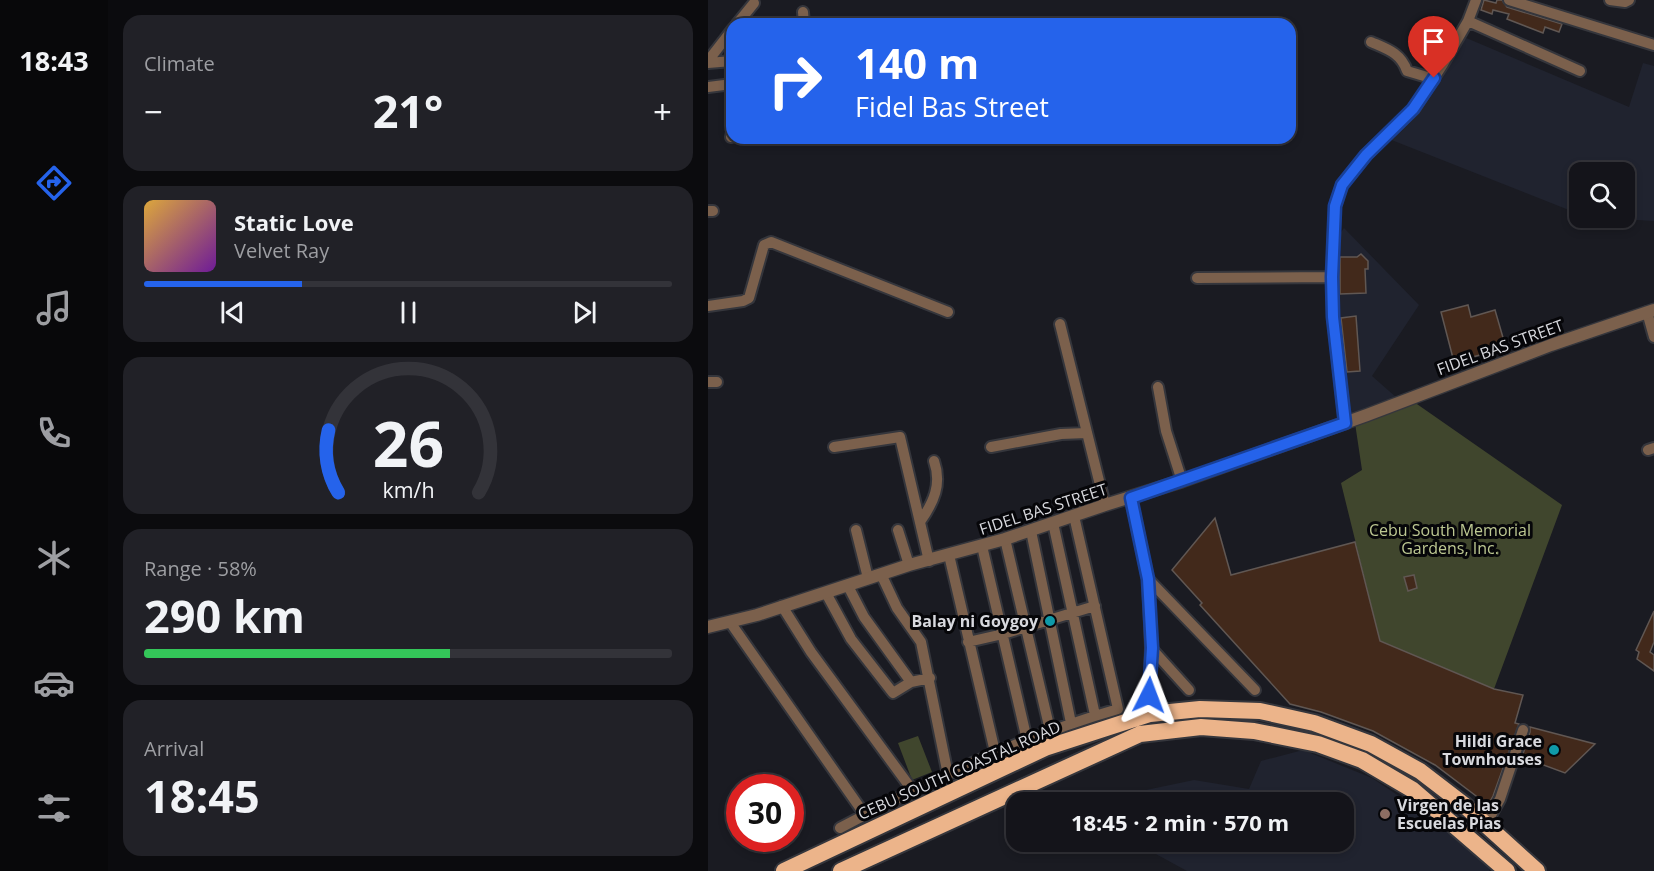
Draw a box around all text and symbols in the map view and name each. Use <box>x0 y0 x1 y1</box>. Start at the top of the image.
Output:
pin <box>1408 16 1459 78</box>
icon: arrive <box>1417 25 1450 58</box>
text: 140 m <box>855 34 979 91</box>
text: 18:43 <box>19 42 89 79</box>
icon: right <box>756 42 834 120</box>
text: Climate <box>144 50 215 77</box>
text: 21° <box>373 80 443 141</box>
text: Fidel Bas Street <box>855 88 1049 125</box>
text: − <box>144 89 163 134</box>
text: + <box>653 89 672 134</box>
icon: directions <box>33 162 75 204</box>
map controls <box>1569 162 1635 228</box>
button: search <box>1569 162 1635 228</box>
text: Static Love <box>234 207 354 237</box>
text: Velvet Ray <box>234 237 329 264</box>
icon: music <box>33 287 75 329</box>
icon: previous <box>216 296 249 329</box>
icon: pause <box>392 296 425 329</box>
icon: next <box>568 296 601 329</box>
street label: FIDEL BAS STREET <box>1434 314 1567 380</box>
text: 26 <box>372 400 444 485</box>
icon: phone <box>33 412 75 454</box>
text: km/h <box>382 475 434 504</box>
street label: FIDEL BAS STREET <box>976 478 1110 540</box>
park label: Cebu South Memorial Gardens, Inc. <box>1369 519 1531 559</box>
icon: climate <box>33 537 75 579</box>
text: Range · 58% <box>144 555 257 582</box>
text: 290 km <box>144 585 305 646</box>
place label: Balay ni Goygoy <box>912 610 1039 632</box>
marker: Balay ni Goygoy <box>1043 614 1057 628</box>
icon: car <box>33 662 75 704</box>
position arrow <box>1117 663 1181 727</box>
street label: CEBU SOUTH COASTAL ROAD <box>854 715 1064 825</box>
place label: Hildi Grace Townhouses <box>1442 730 1542 770</box>
text: Arrival <box>144 735 204 762</box>
marker: Hildi Grace Townhouses <box>1547 743 1561 757</box>
text: 18:45 <box>144 765 260 826</box>
speed limit sign: 30 <box>726 774 804 852</box>
icon: filters <box>33 787 75 829</box>
place label: Virgen de las Escuelas Pias <box>1397 794 1501 834</box>
text: 18:45 · 2 min · 570 m <box>1071 807 1289 837</box>
marker: Virgen de las Escuelas Pias <box>1378 807 1392 821</box>

